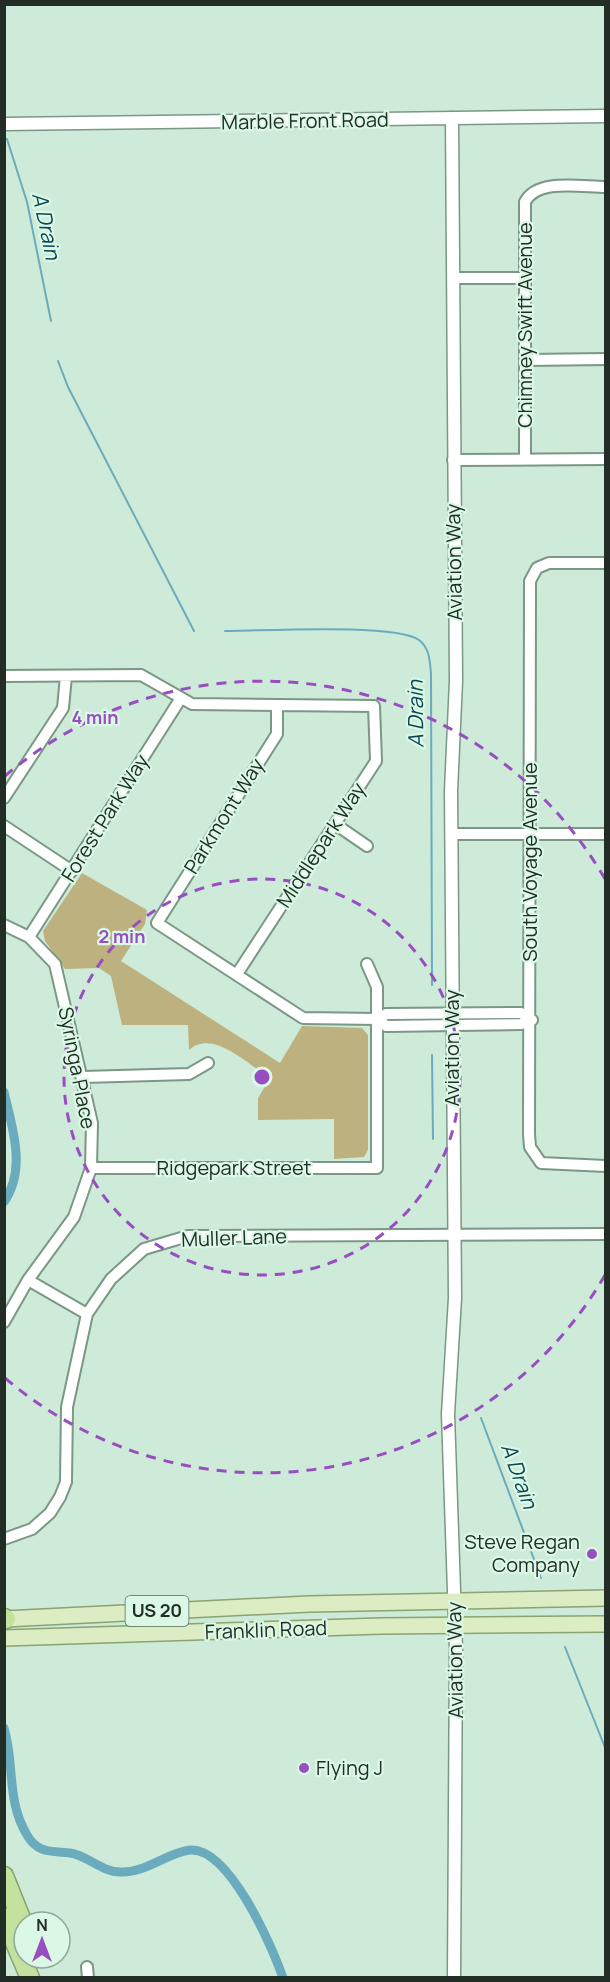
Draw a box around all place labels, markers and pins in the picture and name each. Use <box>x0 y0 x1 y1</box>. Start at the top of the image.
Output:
centre of rings <box>252 1067 272 1087</box>
place label: Steve Regan Company <box>464 1528 580 1578</box>
marker: Steve Regan Company <box>585 1547 599 1561</box>
place label: Flying J <box>316 1754 383 1781</box>
marker: Flying J <box>297 1761 311 1775</box>

